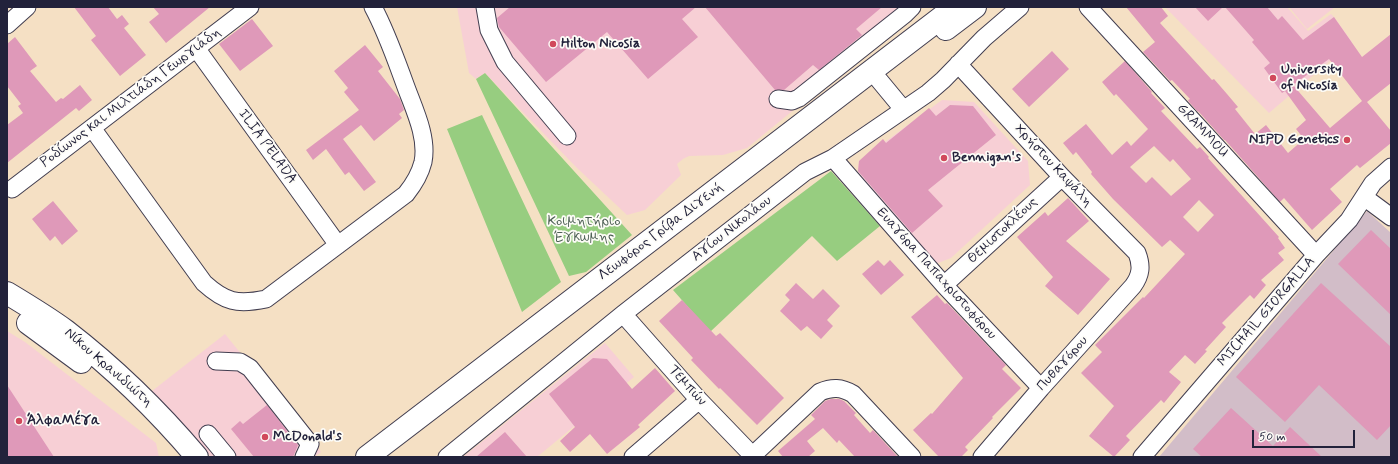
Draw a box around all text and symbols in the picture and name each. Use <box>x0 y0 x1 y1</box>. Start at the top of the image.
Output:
street label: Ροδίωνος και Μιλτιάδη Γεωργιάδη <box>37 25 225 171</box>
place label: Hilton Nicosia <box>561 36 640 52</box>
marker: Hilton Nicosia <box>548 39 558 49</box>
place label: University of Nicosia <box>1281 62 1342 94</box>
marker: University of Nicosia <box>1268 73 1278 83</box>
street label: GRAMMOU <box>1173 101 1231 161</box>
street label: ILIA PELADA <box>234 106 300 188</box>
street label: Χρήστου Καψάλη <box>1010 121 1096 211</box>
place label: NIPD Genetics <box>1249 132 1339 148</box>
marker: NIPD Genetics <box>1342 135 1352 145</box>
place label: Bennigan's <box>952 150 1021 166</box>
marker: Bennigan's <box>939 153 949 163</box>
street label: Λεωφόρος Γρίβα Διγενή <box>595 179 727 285</box>
street label: Αγίου Νικολάου <box>689 193 775 265</box>
street label: Θεμιστοκλέους <box>964 194 1042 268</box>
street label: Ευαγόρα Παπαχριστοφόρου <box>872 205 1000 343</box>
park label: Κοιμητήριο Έγκωμης <box>548 214 620 246</box>
street label: MICHAIL GIORGALLA <box>1215 254 1319 370</box>
street label: Νίκου Κρανιδιώτη <box>60 325 156 411</box>
street label: Πυθαγόρου <box>1034 333 1092 395</box>
street label: Τεμπών <box>664 362 710 410</box>
place label: ΆλφαΜέγα <box>27 413 100 429</box>
marker: ΆλφαΜέγα <box>14 416 24 426</box>
scale bar <box>1254 422 1357 448</box>
place label: McDonald's <box>273 429 342 445</box>
text: 50 m <box>1259 429 1286 445</box>
marker: McDonald's <box>260 432 270 442</box>

